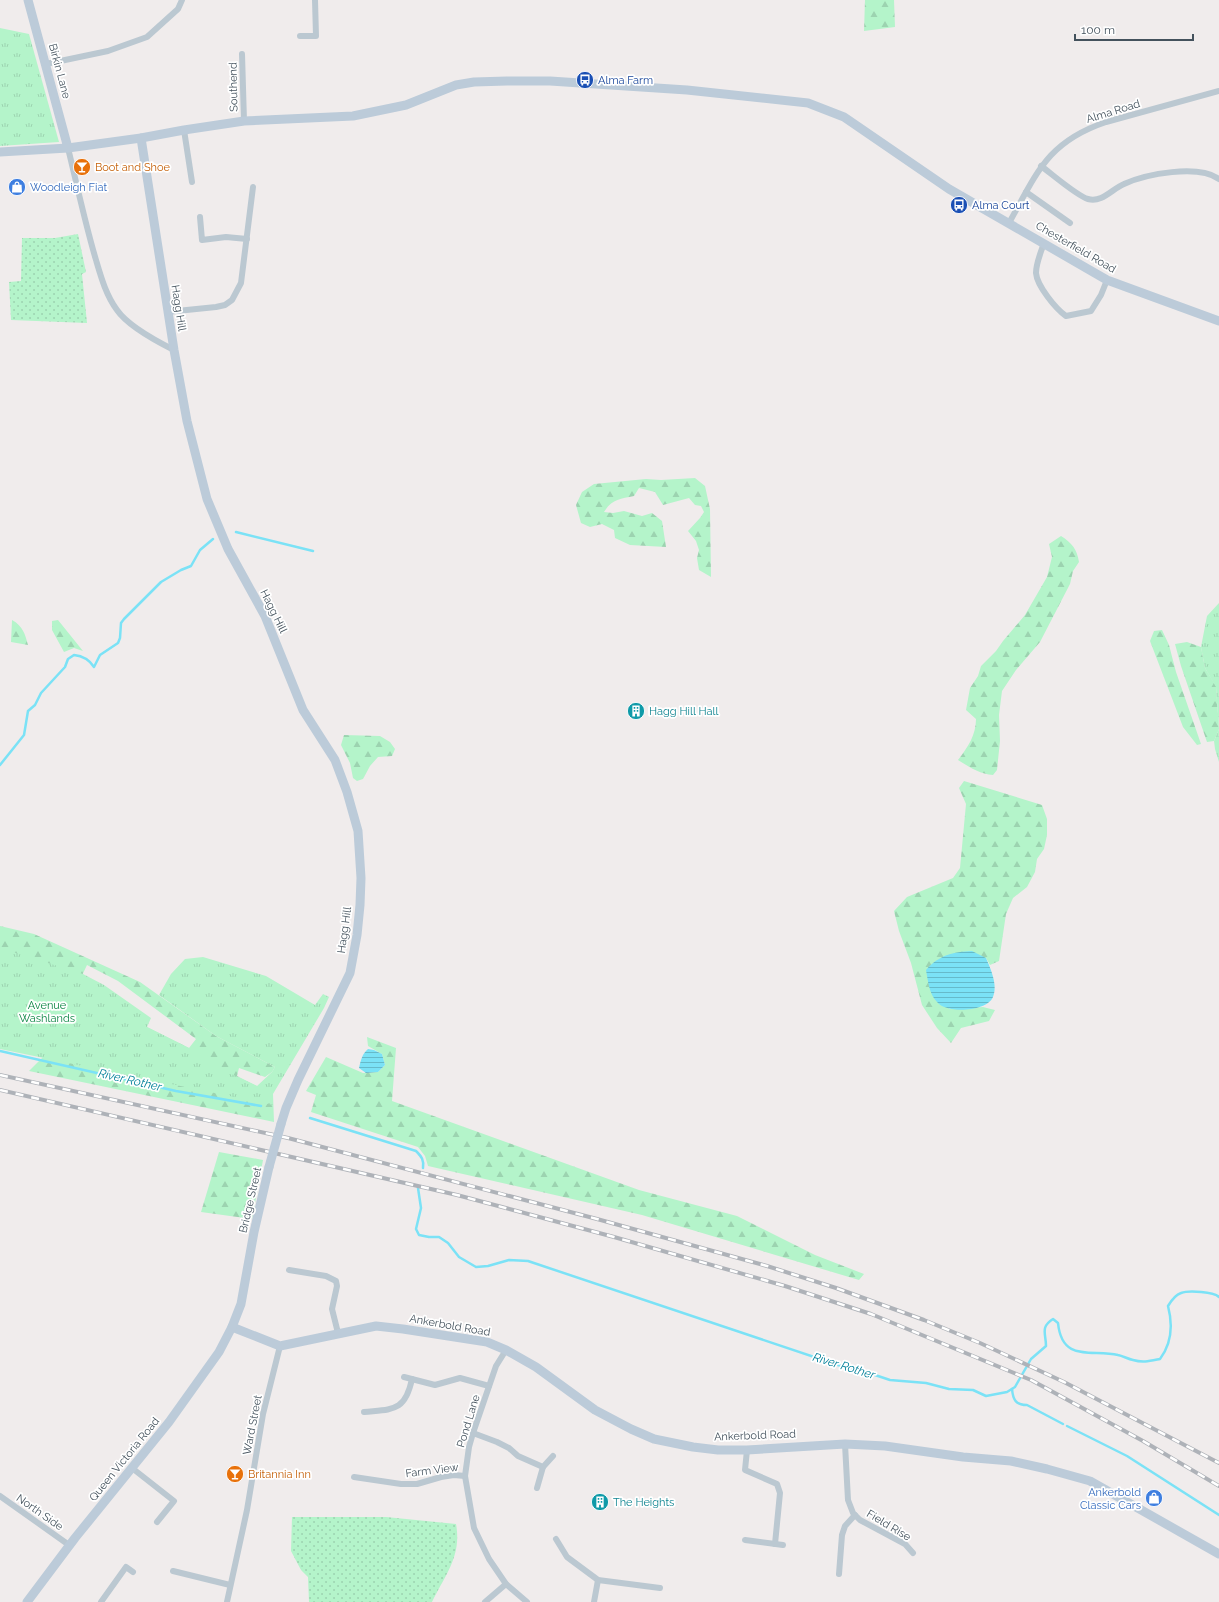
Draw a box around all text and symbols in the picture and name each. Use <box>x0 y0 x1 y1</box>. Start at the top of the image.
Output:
scale bar <box>1075 16 1193 42</box>
text: 100 m <box>1081 23 1115 37</box>
street label: Birkin Lane <box>46 42 73 101</box>
street label: Southend <box>227 62 240 112</box>
bus stop icon: Alma Farm <box>575 70 595 90</box>
place label: Alma Farm <box>598 74 653 87</box>
street label: Alma Road <box>1085 97 1142 126</box>
bar icon: Boot and Shoe <box>72 157 92 177</box>
place label: Boot and Shoe <box>95 161 171 174</box>
shop icon: Woodleigh Fiat <box>7 177 27 197</box>
place label: Woodleigh Fiat <box>30 181 107 194</box>
bus stop icon: Alma Court <box>949 195 969 215</box>
place label: Alma Court <box>972 199 1030 212</box>
street label: Chesterfield Road <box>1033 219 1118 276</box>
street label: Hagg Hill <box>168 284 189 332</box>
street label: Hagg Hill <box>257 587 290 635</box>
building icon: Hagg Hill Hall <box>626 701 646 721</box>
place label: Hagg Hill Hall <box>649 705 718 718</box>
street label: Hagg Hill <box>335 906 354 954</box>
park label: Avenue Washlands <box>19 999 75 1025</box>
water label: River Rother <box>97 1066 164 1094</box>
street label: Bridge Street <box>237 1166 264 1234</box>
street label: Ankerbold Road <box>408 1312 492 1339</box>
water label: River Rother <box>811 1350 878 1382</box>
street label: Pond Lane <box>454 1393 483 1449</box>
street label: Ward Street <box>240 1394 265 1456</box>
street label: Queen Victoria Road <box>87 1415 162 1504</box>
street label: Ankerbold Road <box>714 1428 796 1443</box>
street label: Farm View <box>405 1461 459 1480</box>
bar icon: Britannia Inn <box>225 1464 245 1484</box>
place label: Britannia Inn <box>248 1468 311 1481</box>
place label: Ankerbold Classic Cars <box>1080 1486 1141 1512</box>
shop icon: Ankerbold Classic Cars <box>1144 1488 1164 1508</box>
street label: North Side <box>14 1492 66 1534</box>
building icon: The Heights <box>590 1492 610 1512</box>
place label: The Heights <box>613 1496 674 1509</box>
street label: Field Rise <box>864 1507 914 1544</box>

